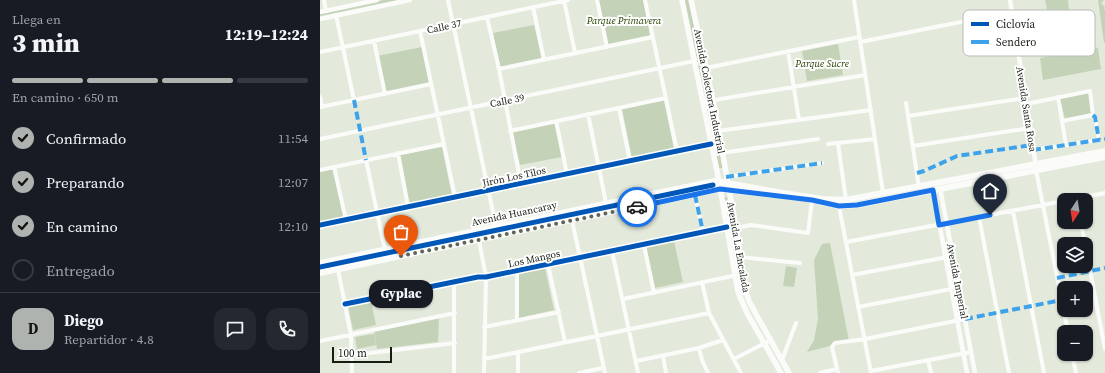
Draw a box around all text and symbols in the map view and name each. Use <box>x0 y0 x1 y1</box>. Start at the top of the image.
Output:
legend <box>963 10 1095 56</box>
text: Llega en <box>12 11 61 28</box>
park label: Parque Primavera <box>586 14 662 27</box>
street label: Calle 37 <box>426 17 462 36</box>
text: Ciclovía <box>996 17 1036 32</box>
text: 12:19–12:24 <box>225 24 308 45</box>
text: 3 min <box>12 25 80 61</box>
street label: Avenida Colectora Industrial <box>691 28 728 155</box>
text: Sendero <box>996 35 1036 50</box>
park label: Parque Sucre <box>794 57 849 70</box>
street label: Avenida Santa Rosa <box>1013 65 1040 154</box>
text: En camino · 650 m <box>12 89 118 106</box>
street label: Calle 39 <box>489 91 525 110</box>
icon: check <box>12 127 34 149</box>
text: Confirmado <box>46 128 126 149</box>
text: 11:54 <box>278 130 308 147</box>
street label: Jirón Los Tilos <box>480 163 547 190</box>
icon: check <box>12 171 34 193</box>
text: Preparando <box>46 172 124 193</box>
text: 12:07 <box>278 174 308 191</box>
pin <box>973 174 1007 215</box>
icon: home <box>979 180 1001 202</box>
courier <box>617 187 657 227</box>
north arrow <box>1057 193 1093 229</box>
map controls <box>1057 193 1093 361</box>
icon: car <box>626 196 648 218</box>
street label: Avenida Huancaray <box>470 198 559 229</box>
street label: Avenida La Encalada <box>724 201 753 294</box>
icon: check <box>12 215 34 237</box>
pin <box>384 215 418 256</box>
text: En camino <box>46 216 118 237</box>
text: 12:10 <box>278 218 308 235</box>
icon: bag <box>390 221 412 243</box>
button: layers <box>1057 237 1093 273</box>
street label: Avenida Imperial <box>944 242 971 320</box>
street label: Los Mangos <box>507 247 561 270</box>
text: Entregado <box>46 260 115 281</box>
callout: Gyplac <box>369 280 433 308</box>
button: + <box>1057 281 1093 317</box>
text: Gyplac <box>380 285 422 302</box>
button: chat <box>214 308 256 350</box>
button: phone <box>266 308 308 350</box>
text: Diego <box>64 310 104 331</box>
text: D <box>28 318 38 339</box>
button: − <box>1057 325 1093 361</box>
text: Repartidor · 4.8 <box>64 331 154 348</box>
scale bar <box>332 345 392 364</box>
text: 100 m <box>338 346 367 361</box>

